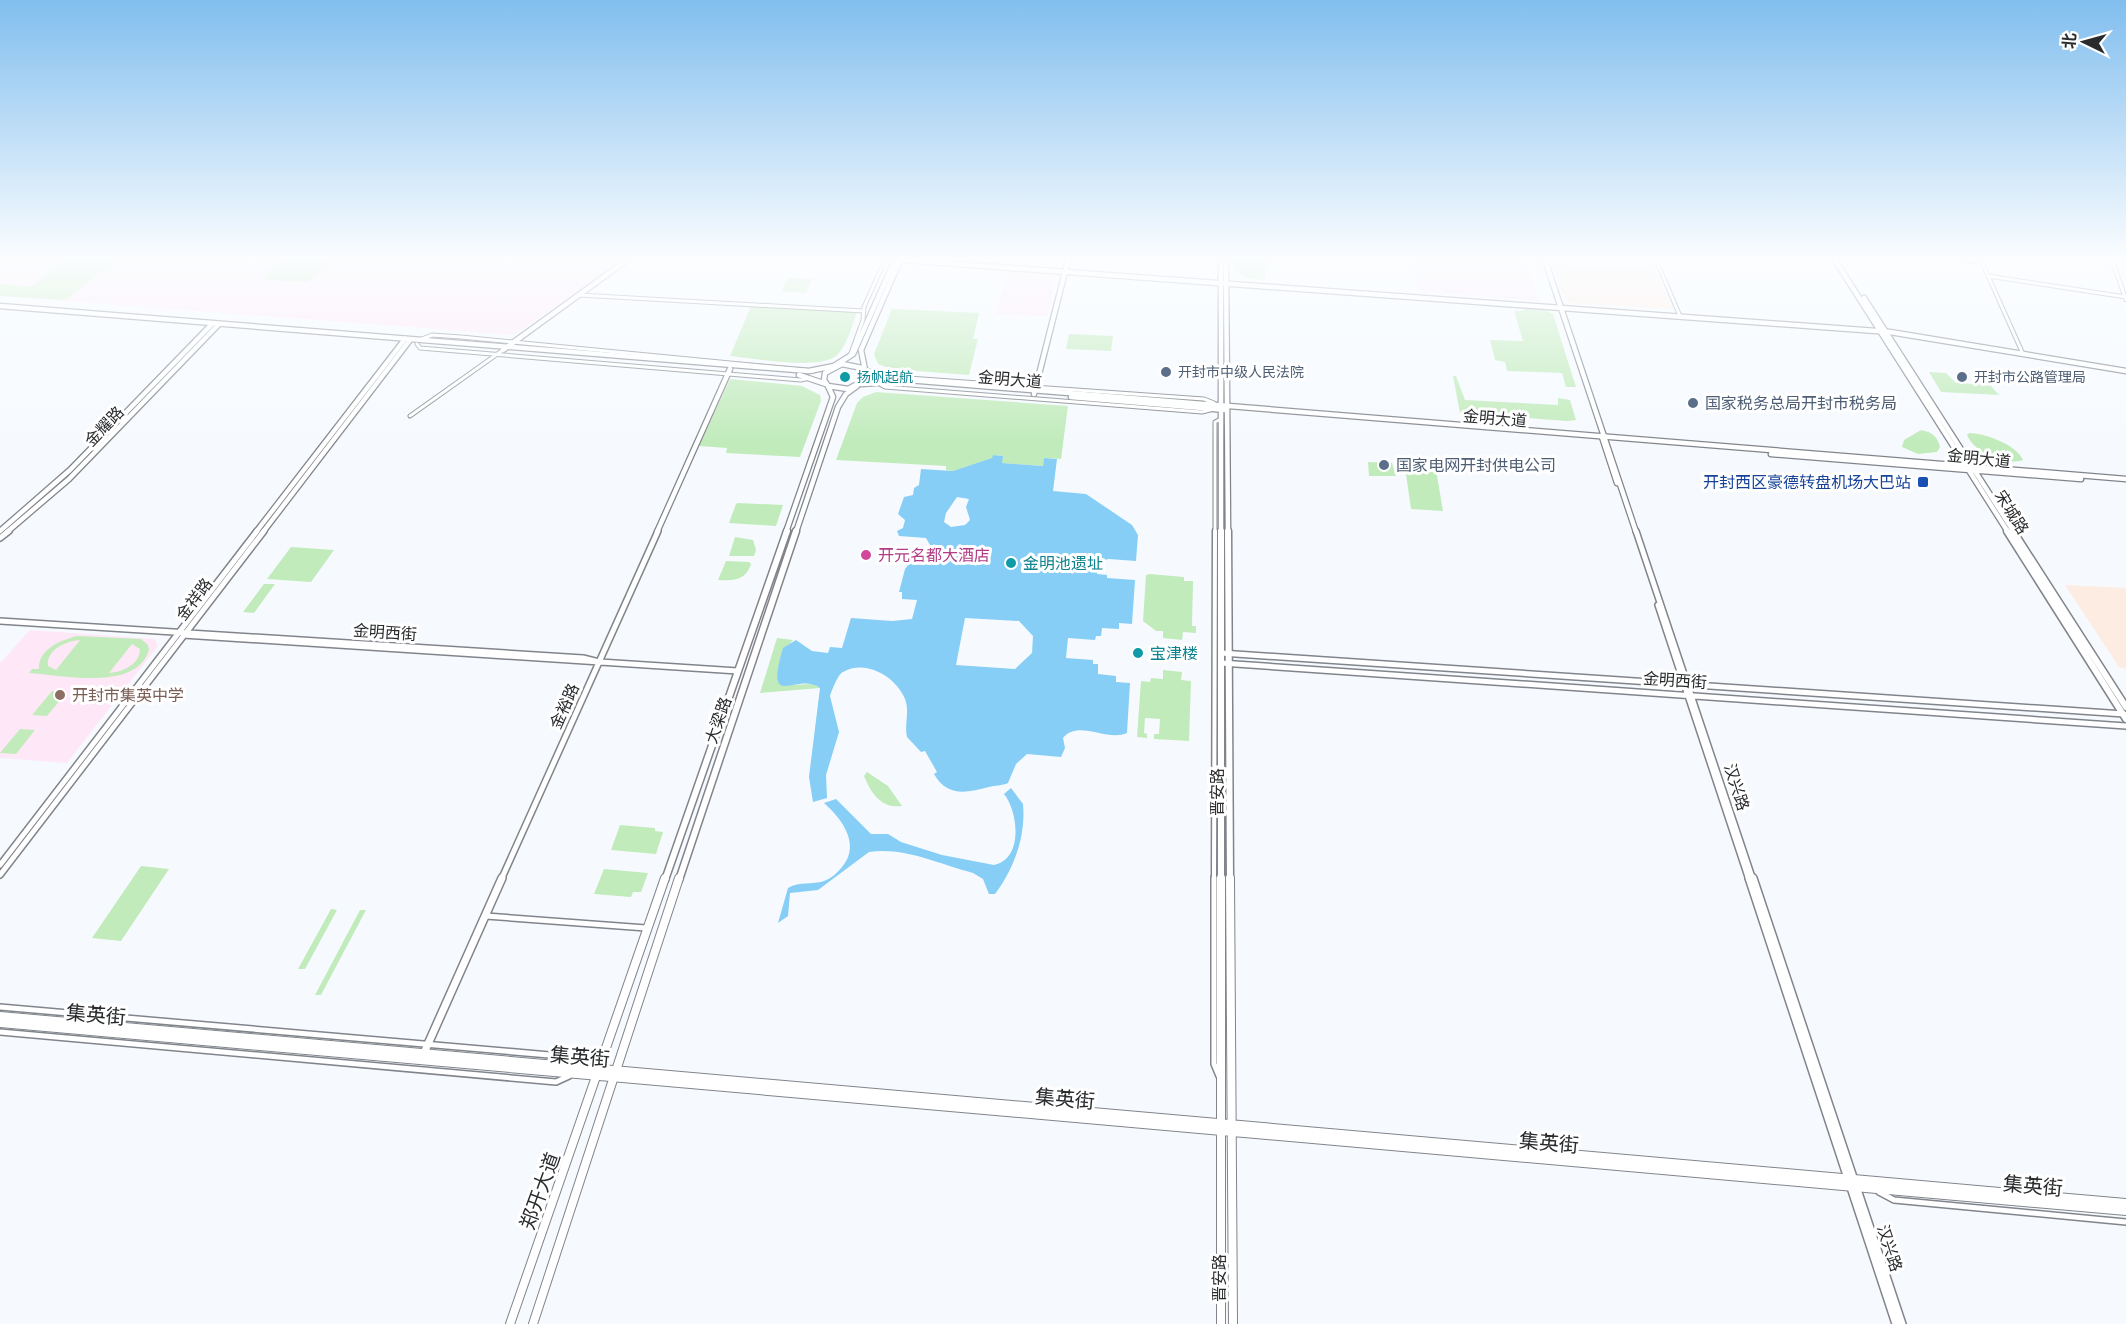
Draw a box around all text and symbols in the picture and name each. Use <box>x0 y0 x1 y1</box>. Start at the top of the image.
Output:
north arrow <box>2054 12 2114 72</box>
text: 北 <box>2056 32 2082 50</box>
place label: 开封市中级人民法院 <box>1178 361 1304 382</box>
street label: 金明大道 <box>977 364 1043 394</box>
marker: 开封市中级人民法院 <box>1159 365 1173 379</box>
place label: 扬帆起航 <box>857 366 913 387</box>
place label: 开封市公路管理局 <box>1974 366 2086 387</box>
marker: 扬帆起航 <box>838 370 852 384</box>
marker: 开封市公路管理局 <box>1955 370 1969 384</box>
place label: 国家税务总局开封市税务局 <box>1705 391 1897 415</box>
marker: 国家税务总局开封市税务局 <box>1686 396 1700 410</box>
street label: 金耀路 <box>79 400 129 452</box>
street label: 金明大道 <box>1462 403 1528 433</box>
street label: 金明大道 <box>1946 443 2012 473</box>
place label: 国家电网开封供电公司 <box>1396 453 1556 477</box>
marker: 国家电网开封供电公司 <box>1377 458 1391 472</box>
place label: 开封西区豪德转盘机场大巴站 <box>1703 470 1911 494</box>
marker: 开封西区豪德转盘机场大巴站 <box>1916 475 1930 489</box>
street label: 宋城路 <box>1989 485 2035 539</box>
place label: 开元名都大酒店 <box>878 543 990 567</box>
marker: 开元名都大酒店 <box>859 548 873 562</box>
place label: 金明池遗址 <box>1023 551 1103 575</box>
marker: 金明池遗址 <box>1004 556 1018 570</box>
street label: 金祥路 <box>170 573 218 625</box>
street label: 金明西街 <box>352 618 418 646</box>
place label: 宝津楼 <box>1150 641 1198 665</box>
marker: 宝津楼 <box>1131 646 1145 660</box>
street label: 金明西街 <box>1642 666 1708 694</box>
street label: 金裕路 <box>543 679 585 733</box>
place label: 开封市集英中学 <box>72 683 184 707</box>
marker: 开封市集英中学 <box>53 688 67 702</box>
street label: 大梁路 <box>699 693 737 747</box>
street label: 汉兴路 <box>1718 760 1756 814</box>
street label: 晋安路 <box>1205 768 1229 816</box>
street label: 集英街 <box>65 996 127 1033</box>
street label: 集英街 <box>549 1038 611 1075</box>
street label: 集英街 <box>1034 1080 1096 1117</box>
street label: 集英街 <box>1518 1124 1580 1161</box>
street label: 郑开大道 <box>511 1148 568 1234</box>
street label: 集英街 <box>2002 1167 2064 1204</box>
street label: 汉兴路 <box>1871 1221 1909 1275</box>
street label: 晋安路 <box>1207 1254 1231 1302</box>

